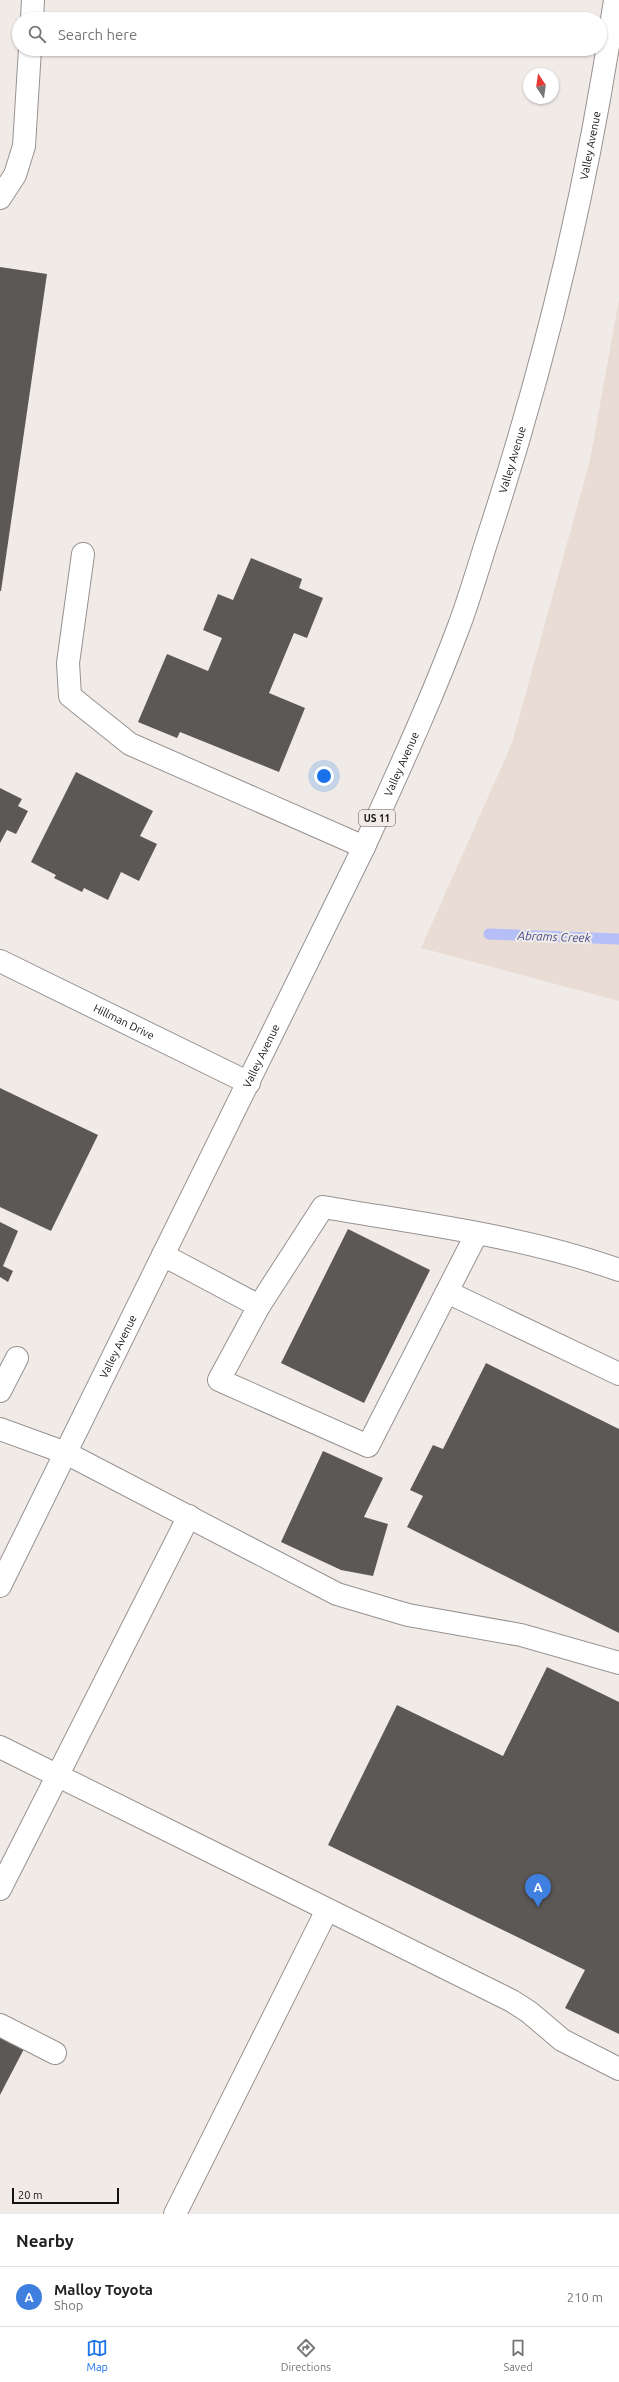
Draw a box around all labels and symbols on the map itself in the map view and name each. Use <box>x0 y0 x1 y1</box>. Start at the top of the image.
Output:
north arrow <box>523 68 559 104</box>
street label: Valley Avenue <box>578 110 603 181</box>
street label: Valley Avenue <box>496 425 528 495</box>
street label: Valley Avenue <box>382 730 421 798</box>
your location <box>314 766 334 786</box>
road number: US 11 <box>359 810 395 826</box>
water label: Abrams Creek <box>516 929 592 944</box>
street label: Hillman Drive <box>92 1002 156 1042</box>
street label: Valley Avenue <box>240 1022 282 1090</box>
street label: Valley Avenue <box>97 1313 139 1380</box>
pin: A <box>525 1874 551 1907</box>
scale bar <box>12 2186 119 2205</box>

